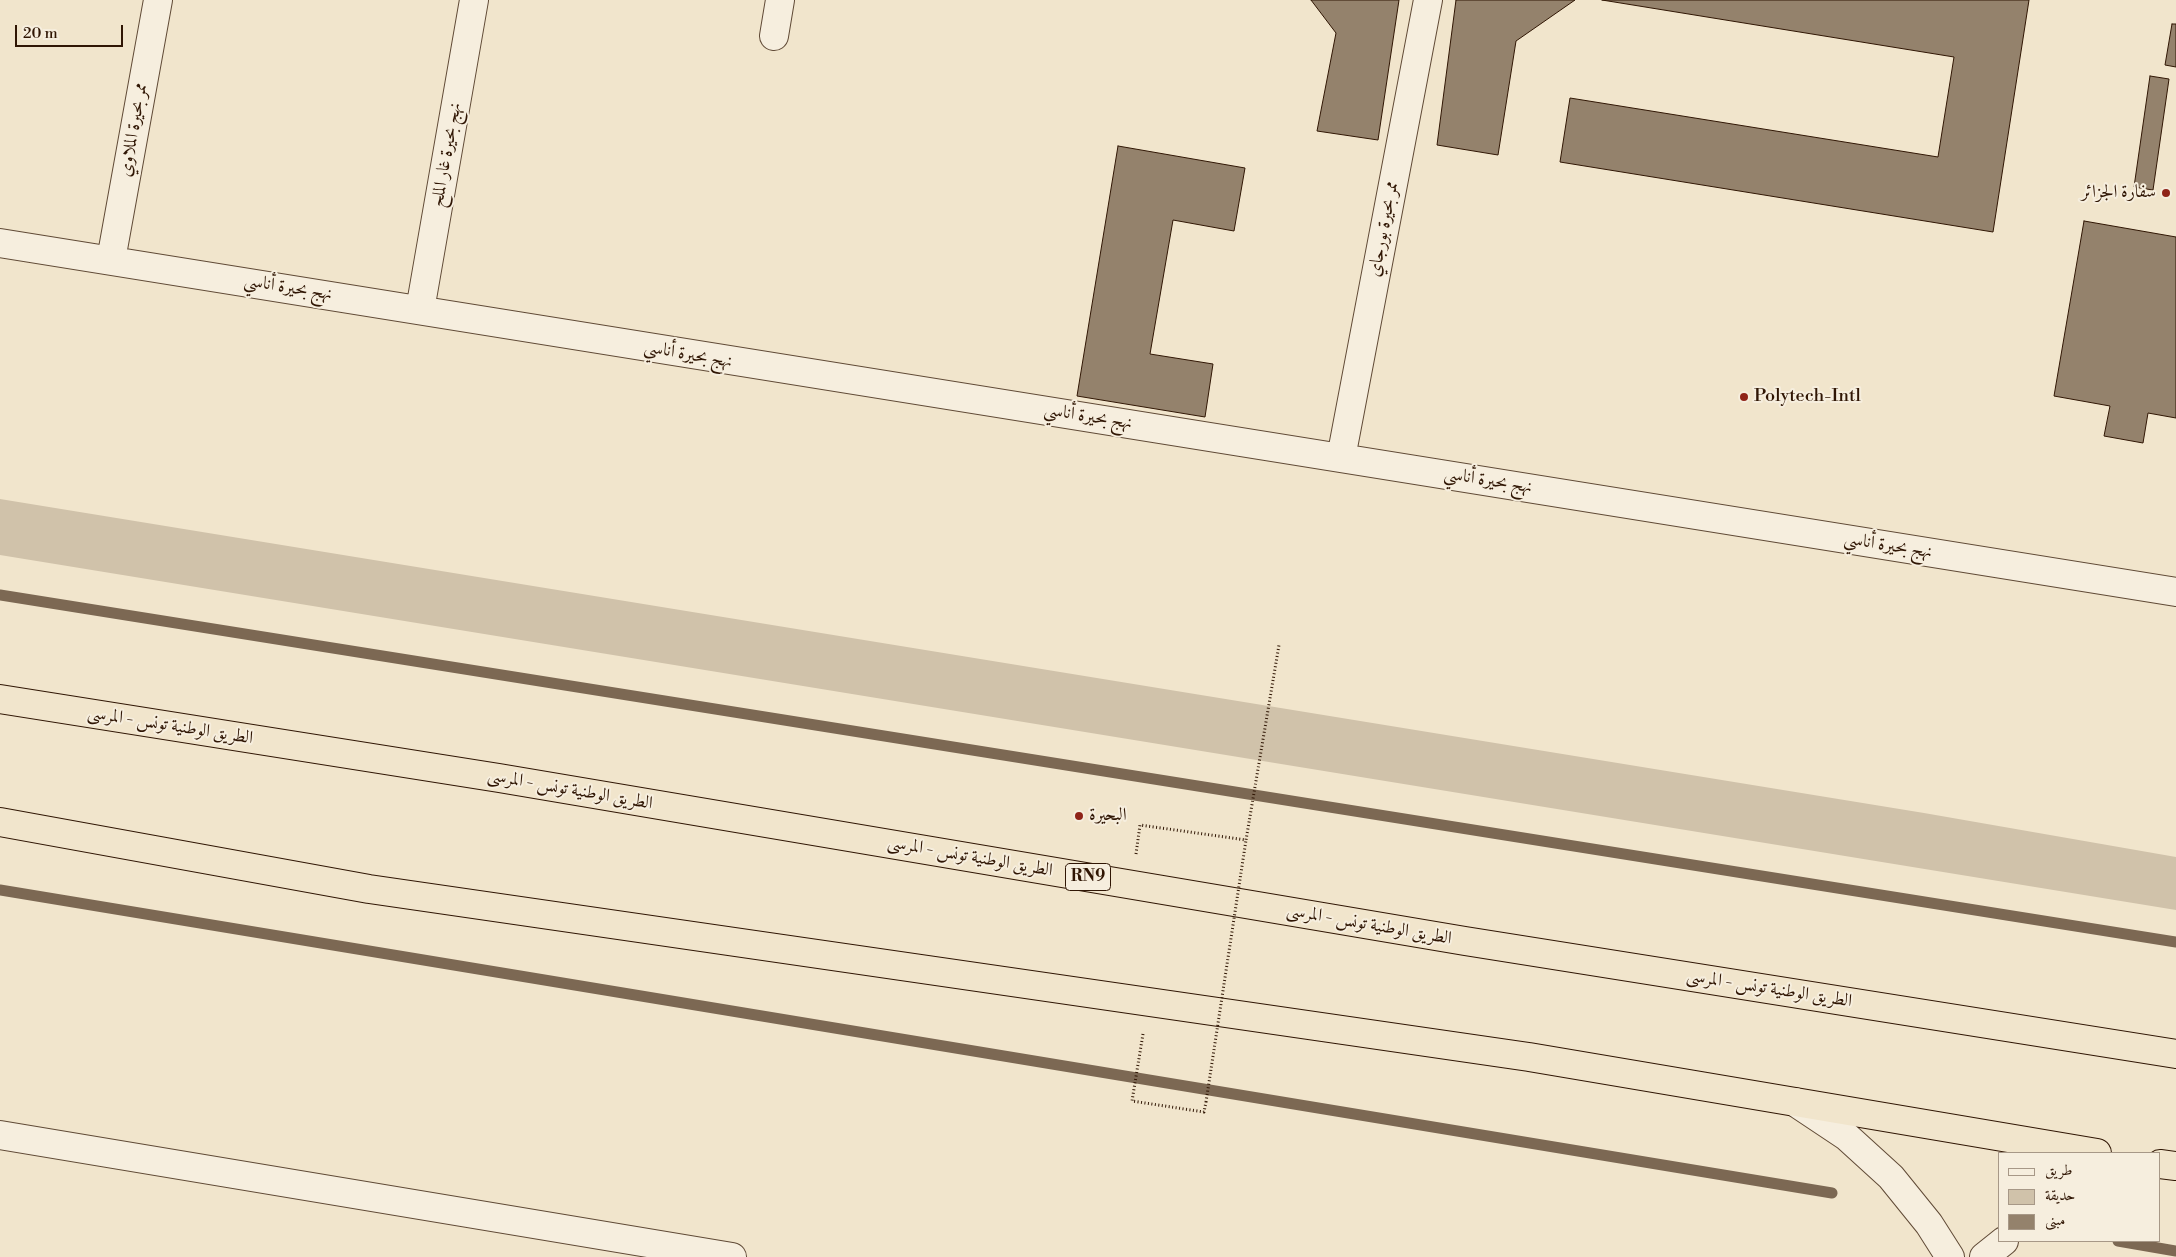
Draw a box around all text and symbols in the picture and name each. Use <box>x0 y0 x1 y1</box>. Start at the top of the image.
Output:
scale bar <box>18 15 125 47</box>
text: 20 m <box>23 24 58 43</box>
street label: ممر بحيرة الملاوي <box>115 81 153 179</box>
street label: نهج بحيرة غار الملح <box>427 101 467 209</box>
street label: ممر بحيرة بورجاي <box>1364 179 1404 279</box>
place label: سفارة الجزائر <box>2081 182 2156 204</box>
marker: سفارة الجزائر <box>2160 187 2172 199</box>
street label: نهج بحيرة أناسي <box>242 270 334 306</box>
street label: نهج بحيرة أناسي <box>642 337 734 373</box>
place label: Polytech-Intl <box>1754 386 1861 408</box>
marker: Polytech-Intl <box>1738 391 1750 403</box>
street label: نهج بحيرة أناسي <box>1042 399 1134 435</box>
street label: نهج بحيرة أناسي <box>1442 463 1534 499</box>
street label: نهج بحيرة أناسي <box>1842 528 1934 564</box>
street label: الطريق الوطنية تونس - المرسى <box>86 702 254 750</box>
street label: الطريق الوطنية تونس - المرسى <box>486 765 654 815</box>
place label: البحيرة <box>1089 805 1127 827</box>
marker: البحيرة <box>1073 810 1085 822</box>
street label: الطريق الوطنية تونس - المرسى <box>886 832 1054 882</box>
road number: RN9 <box>1066 864 1110 890</box>
street label: الطريق الوطنية تونس - المرسى <box>1285 900 1453 950</box>
street label: الطريق الوطنية تونس - المرسى <box>1685 965 1853 1013</box>
legend <box>1998 1152 2161 1242</box>
text: طريق <box>2045 1161 2072 1180</box>
text: حديقة <box>2045 1186 2075 1205</box>
text: مبنى <box>2045 1211 2065 1230</box>

